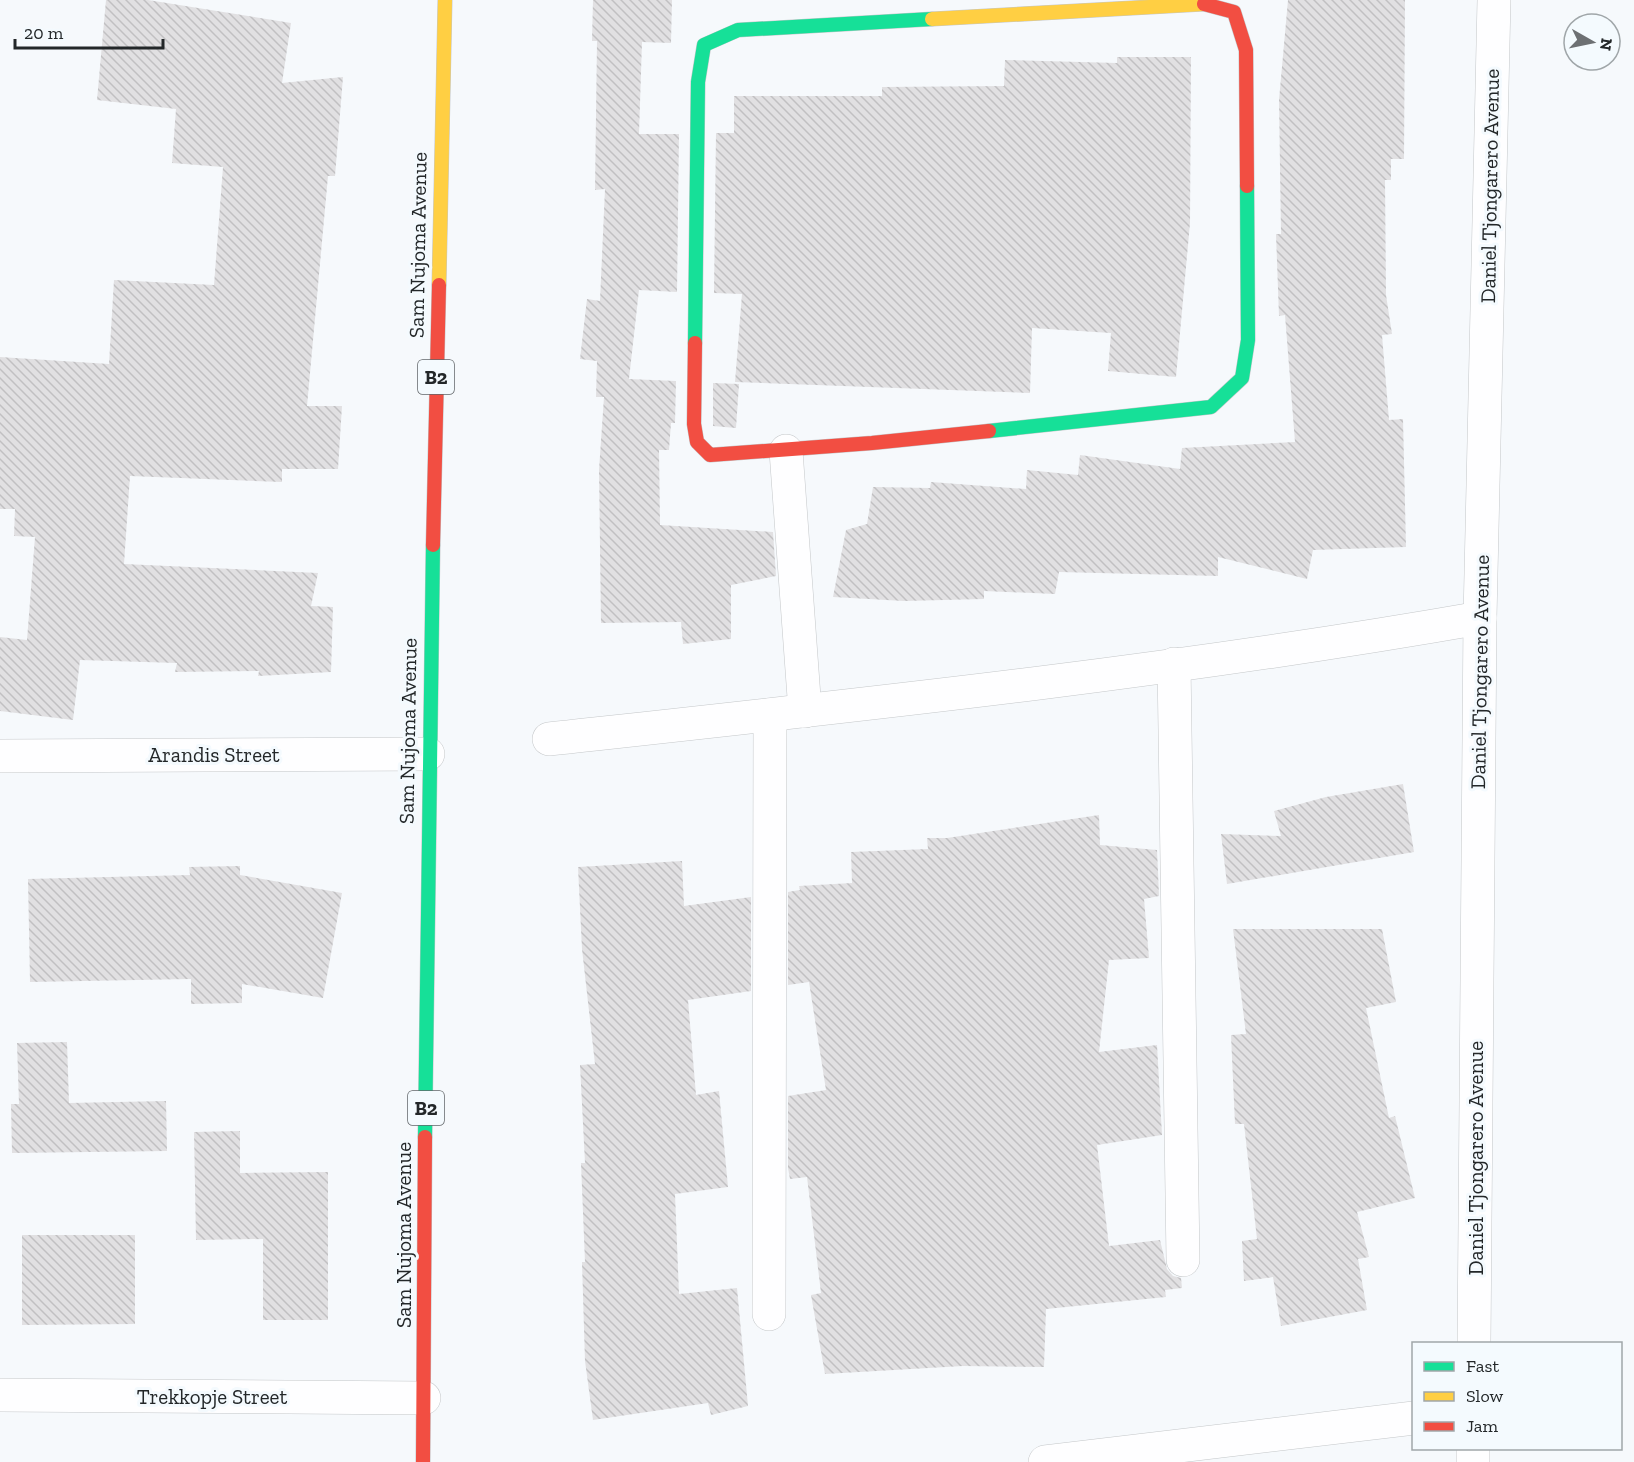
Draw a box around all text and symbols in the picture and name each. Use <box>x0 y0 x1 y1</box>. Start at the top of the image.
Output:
scale bar <box>15 12 164 50</box>
north arrow <box>1562 12 1622 72</box>
text: 20 m <box>24 22 64 44</box>
text: N <box>1596 37 1617 52</box>
street label: Daniel Tjongarero Avenue <box>1475 69 1505 303</box>
street label: Sam Nujoma Avenue <box>403 152 433 338</box>
road number: B2 <box>418 360 454 394</box>
street label: Daniel Tjongarero Avenue <box>1465 555 1495 789</box>
street label: Sam Nujoma Avenue <box>393 638 423 824</box>
street label: Arandis Street <box>148 742 280 767</box>
street label: Daniel Tjongarero Avenue <box>1463 1041 1489 1275</box>
road number: B2 <box>408 1091 444 1125</box>
street label: Sam Nujoma Avenue <box>391 1142 417 1328</box>
legend <box>1412 1342 1622 1450</box>
text: Fast <box>1466 1355 1499 1377</box>
street label: Trekkopje Street <box>137 1384 287 1410</box>
text: Slow <box>1466 1385 1503 1407</box>
text: Jam <box>1466 1415 1498 1437</box>

